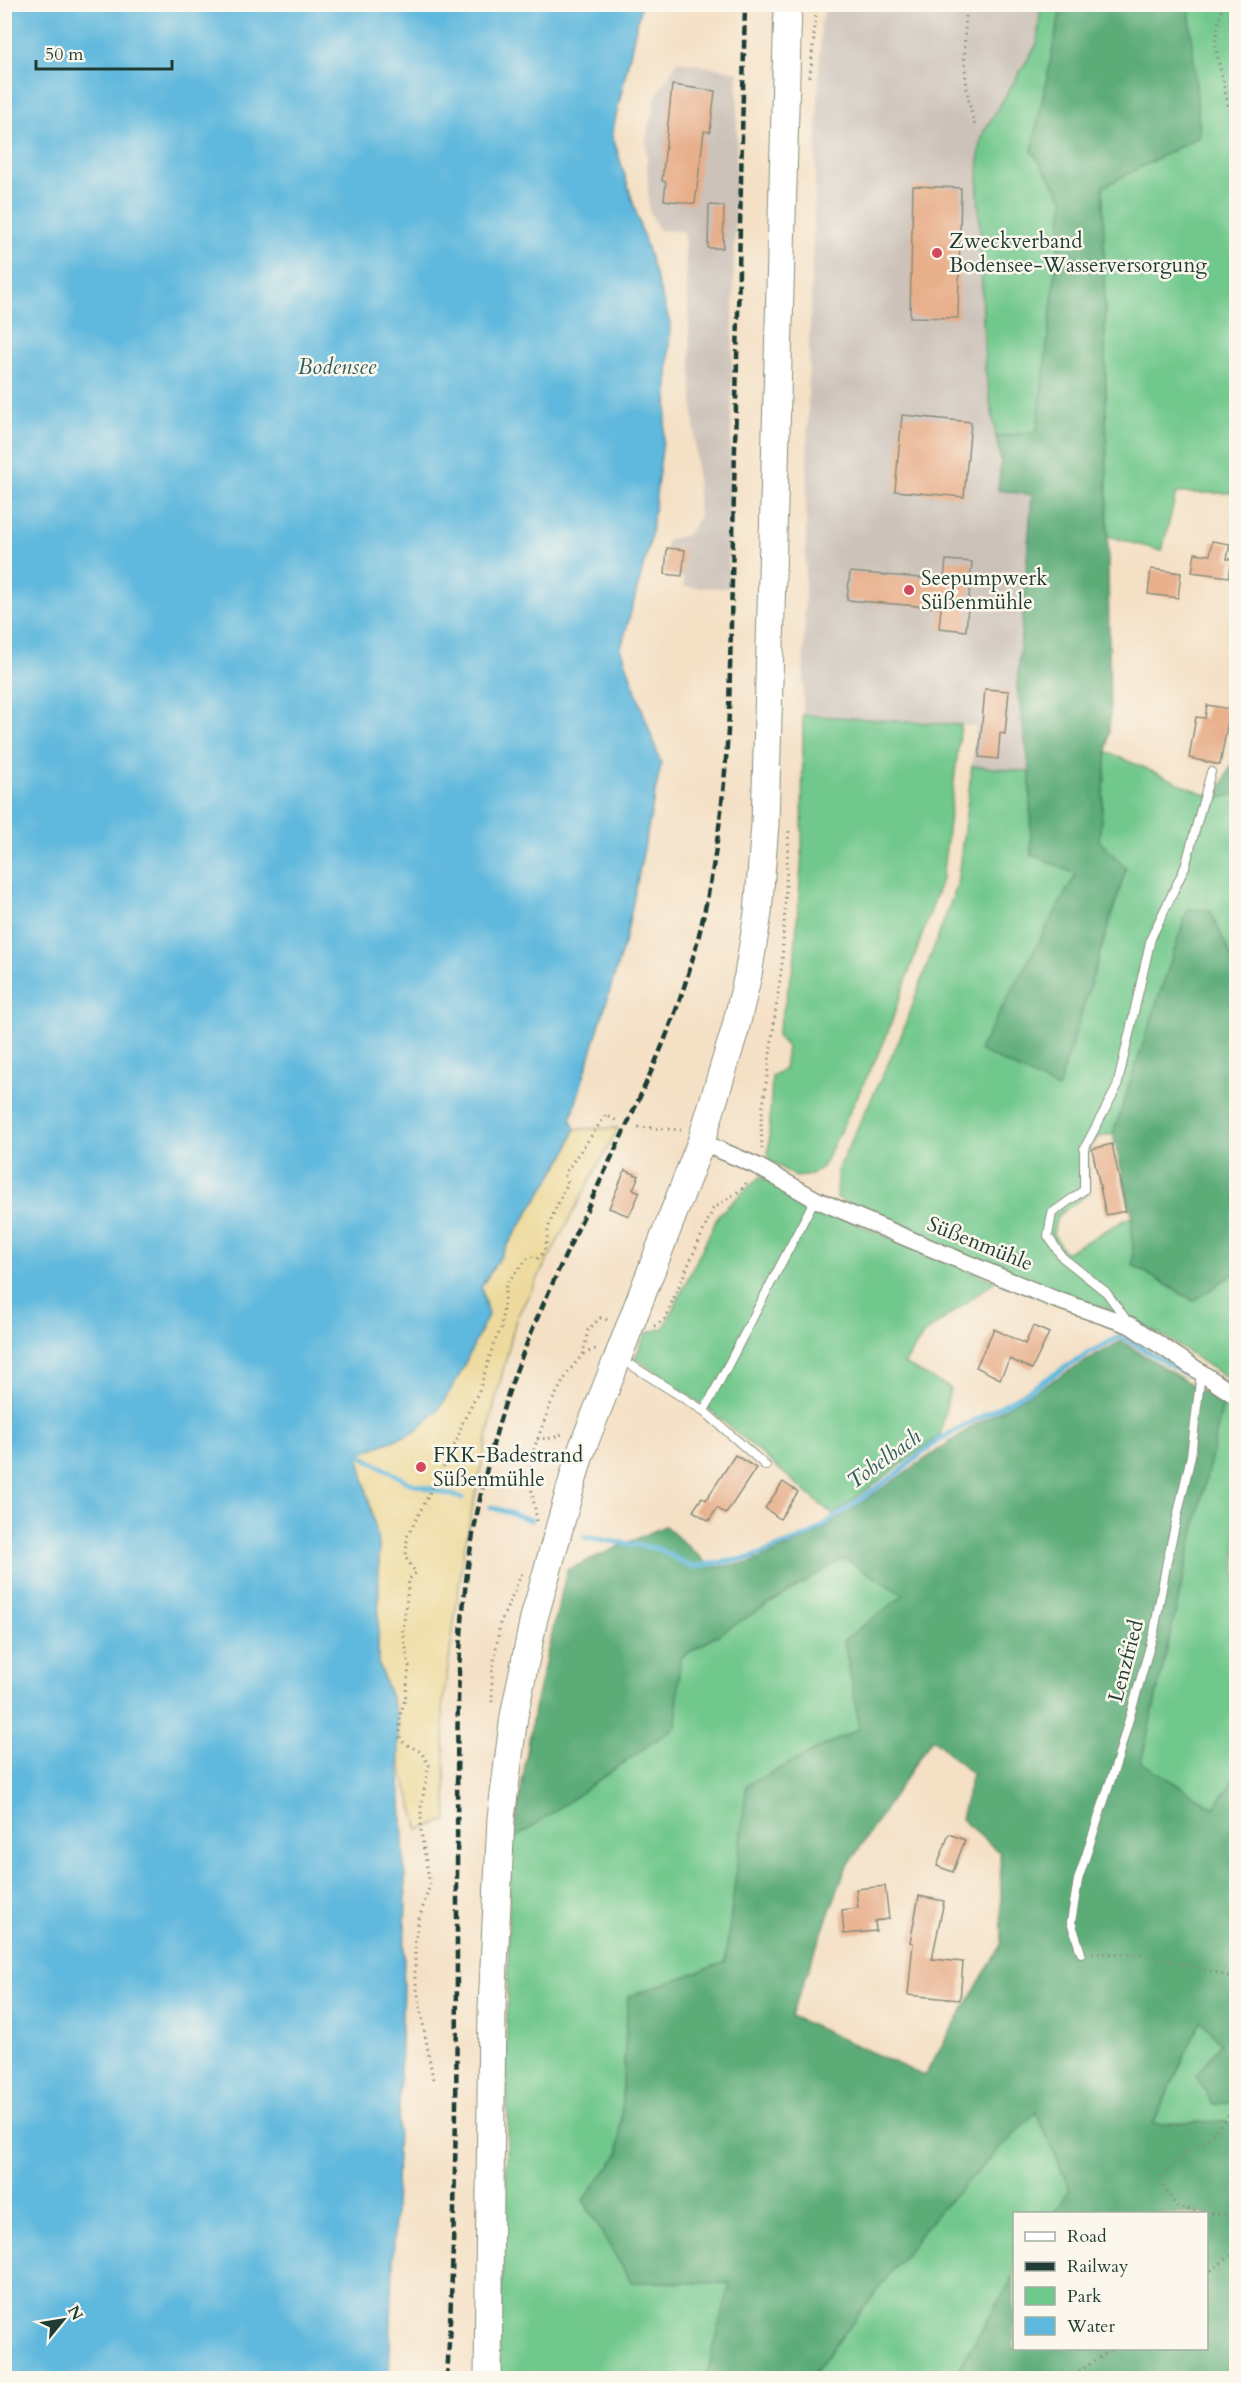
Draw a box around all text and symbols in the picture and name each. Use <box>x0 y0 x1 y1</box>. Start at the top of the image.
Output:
scale bar <box>36 33 172 71</box>
text: 50 m <box>45 42 84 67</box>
place label: Zweckverband Bodensee-Wasserversorgung <box>949 227 1207 280</box>
marker: Zweckverband Bodensee-Wasserversorgung <box>930 246 944 260</box>
water label: Bodensee <box>298 352 377 382</box>
place label: Seepumpwerk Süßenmühle <box>921 564 1048 617</box>
marker: Seepumpwerk Süßenmühle <box>902 583 916 597</box>
street label: Süßenmühle <box>923 1210 1037 1278</box>
water label: Tobelbach <box>841 1422 927 1496</box>
place label: FKK-Badestrand Süßenmühle <box>433 1441 583 1494</box>
marker: FKK-Badestrand Süßenmühle <box>414 1460 428 1474</box>
street label: Lenzfried <box>1101 1617 1151 1705</box>
legend <box>1013 2212 1208 2350</box>
text: Road <box>1067 2224 1107 2249</box>
text: Railway <box>1067 2254 1129 2279</box>
text: Park <box>1067 2284 1102 2309</box>
north arrow <box>33 2290 93 2350</box>
text: N <box>62 2301 88 2325</box>
text: Water <box>1066 2314 1116 2339</box>

